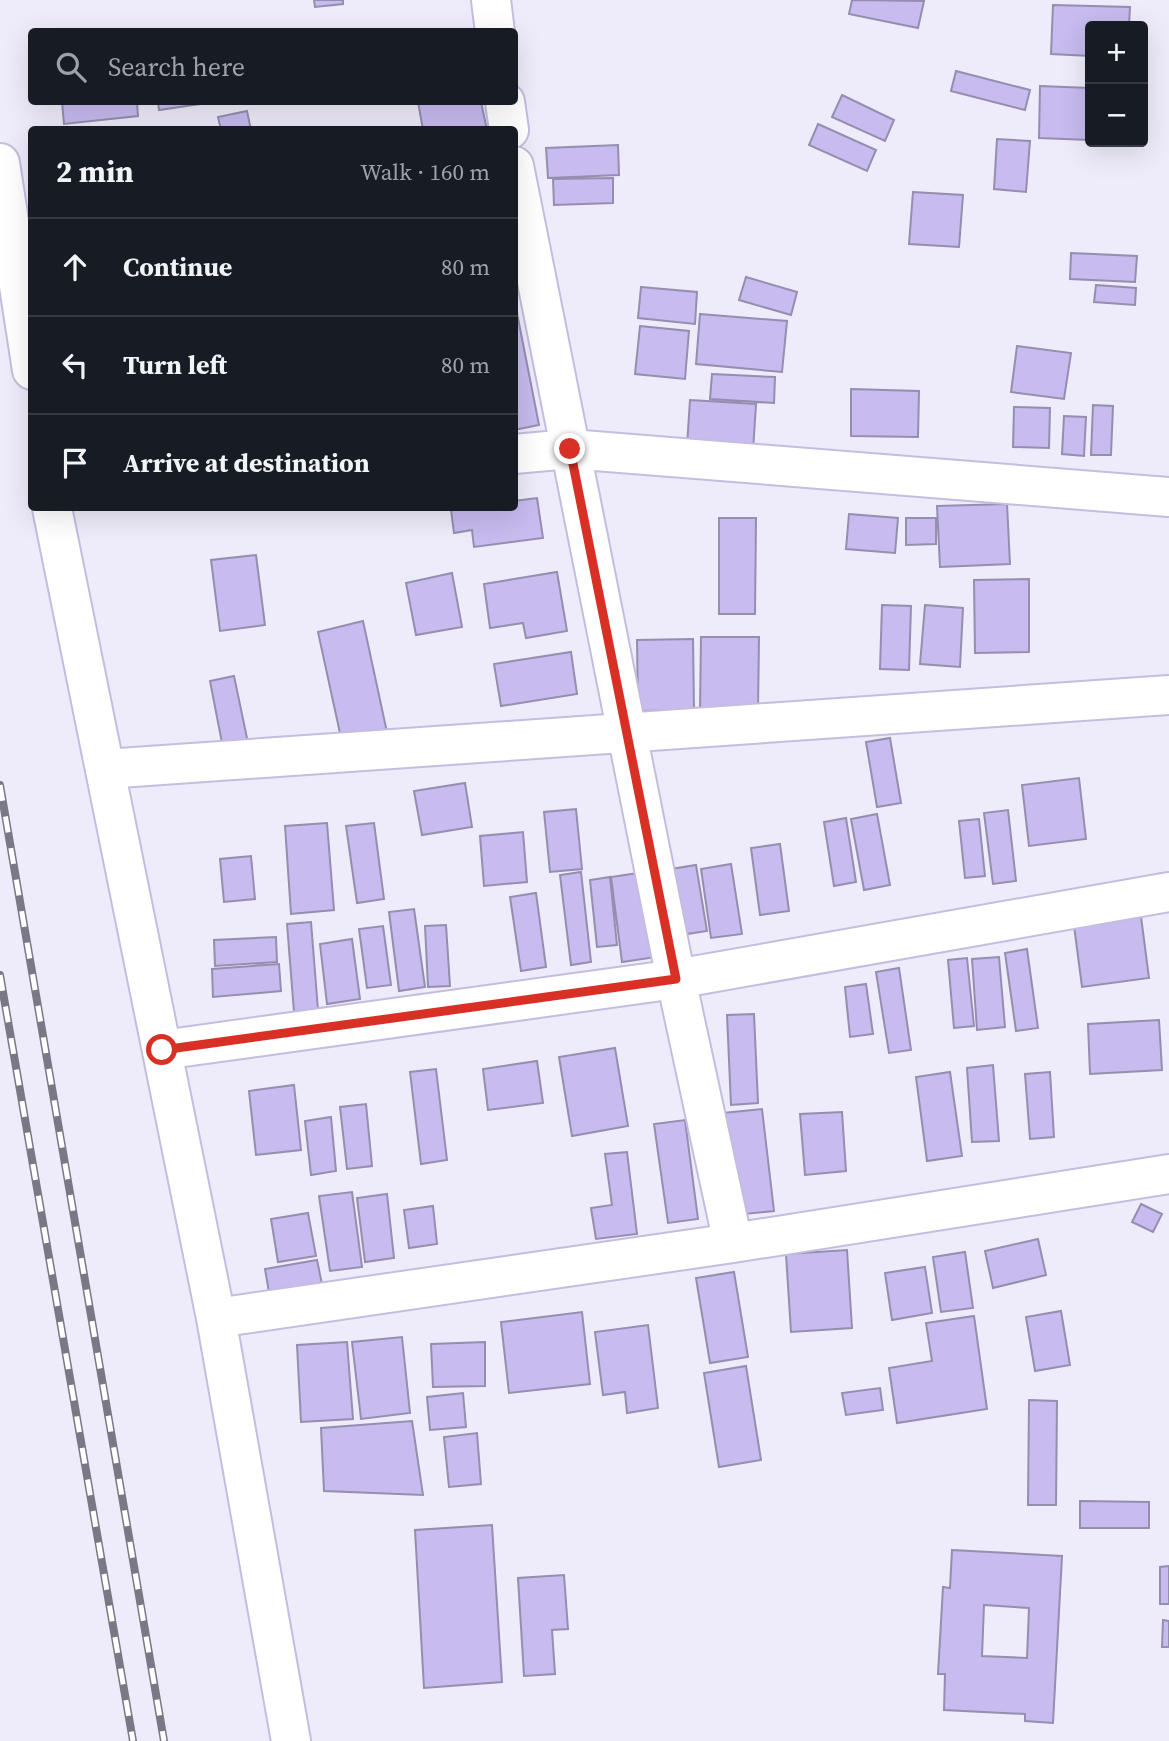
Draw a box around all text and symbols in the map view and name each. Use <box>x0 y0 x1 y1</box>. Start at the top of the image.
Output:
map controls <box>1085 21 1148 147</box>
button: + <box>1085 21 1148 84</box>
search box <box>28 28 518 105</box>
icon: search <box>52 48 90 86</box>
text: Search here <box>108 49 245 85</box>
button: − <box>1085 84 1148 147</box>
text: 2 min <box>56 151 134 192</box>
text: Walk · 160 m <box>360 156 490 188</box>
icon: ahead <box>56 248 94 286</box>
text: Continue <box>123 249 232 285</box>
text: 80 m <box>441 251 490 283</box>
icon: left <box>56 346 94 384</box>
text: Turn left <box>123 347 227 383</box>
text: 80 m <box>441 349 490 381</box>
route end <box>554 433 585 464</box>
icon: arrive <box>56 444 94 482</box>
text: Arrive at destination <box>123 445 370 481</box>
route start <box>146 1034 177 1065</box>

